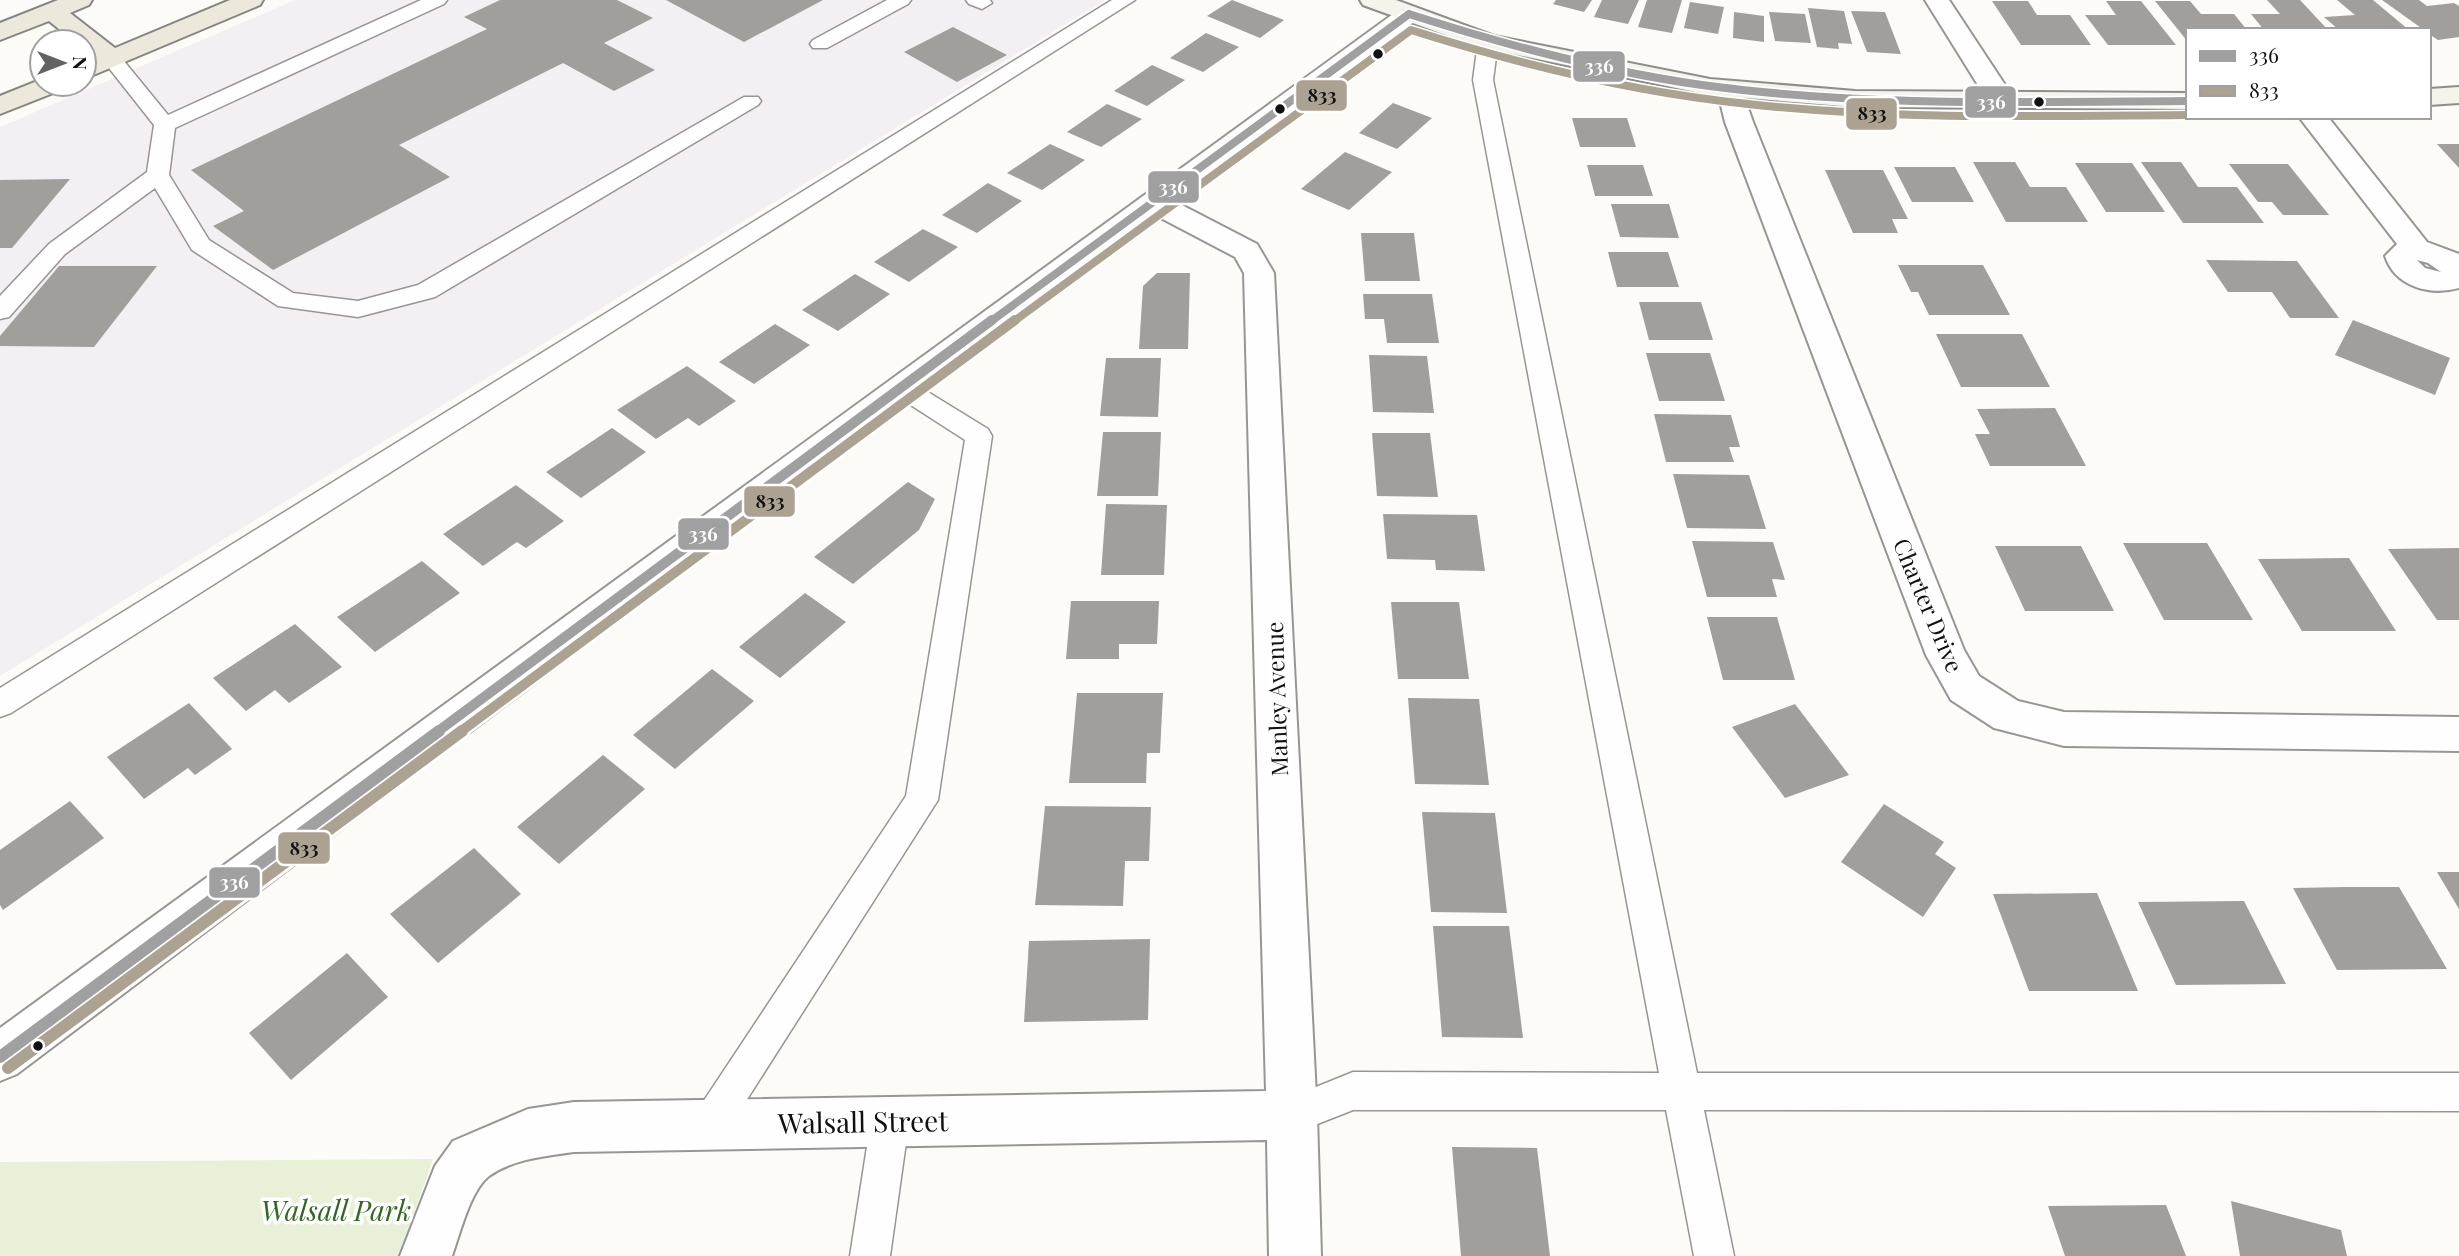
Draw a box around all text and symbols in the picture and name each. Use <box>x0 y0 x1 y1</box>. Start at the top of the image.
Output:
north arrow <box>28 28 98 98</box>
legend <box>2186 28 2431 119</box>
text: 336 <box>2249 40 2279 68</box>
unlabelled marker <box>1371 47 1385 61</box>
line badge: 336 <box>1572 50 1626 83</box>
text: 336 <box>1584 52 1614 78</box>
text: N <box>68 56 94 70</box>
text: 833 <box>2249 75 2279 103</box>
line badge: 833 <box>1295 79 1348 112</box>
text: 833 <box>1308 81 1336 107</box>
line badge: 336 <box>1964 85 2017 119</box>
text: 336 <box>1976 88 2006 114</box>
unlabelled marker <box>2032 95 2046 109</box>
line badge: 833 <box>1845 97 1898 131</box>
text: 833 <box>1858 99 1886 125</box>
unlabelled marker <box>1273 102 1287 116</box>
line badge: 336 <box>1147 170 1200 204</box>
text: 336 <box>1158 173 1188 199</box>
line badge: 833 <box>743 485 796 518</box>
text: 833 <box>756 487 784 513</box>
line badge: 336 <box>677 517 730 551</box>
text: 336 <box>688 520 718 546</box>
street label: Charter Drive <box>1887 533 1971 677</box>
street label: Manley Avenue <box>1258 621 1294 777</box>
line badge: 833 <box>277 831 331 865</box>
text: 833 <box>290 834 318 860</box>
line badge: 336 <box>208 866 261 899</box>
text: 336 <box>219 868 249 894</box>
unlabelled marker <box>31 1039 45 1053</box>
street label: Walsall Street <box>776 1101 950 1141</box>
park label: Walsall Park <box>261 1191 411 1228</box>

